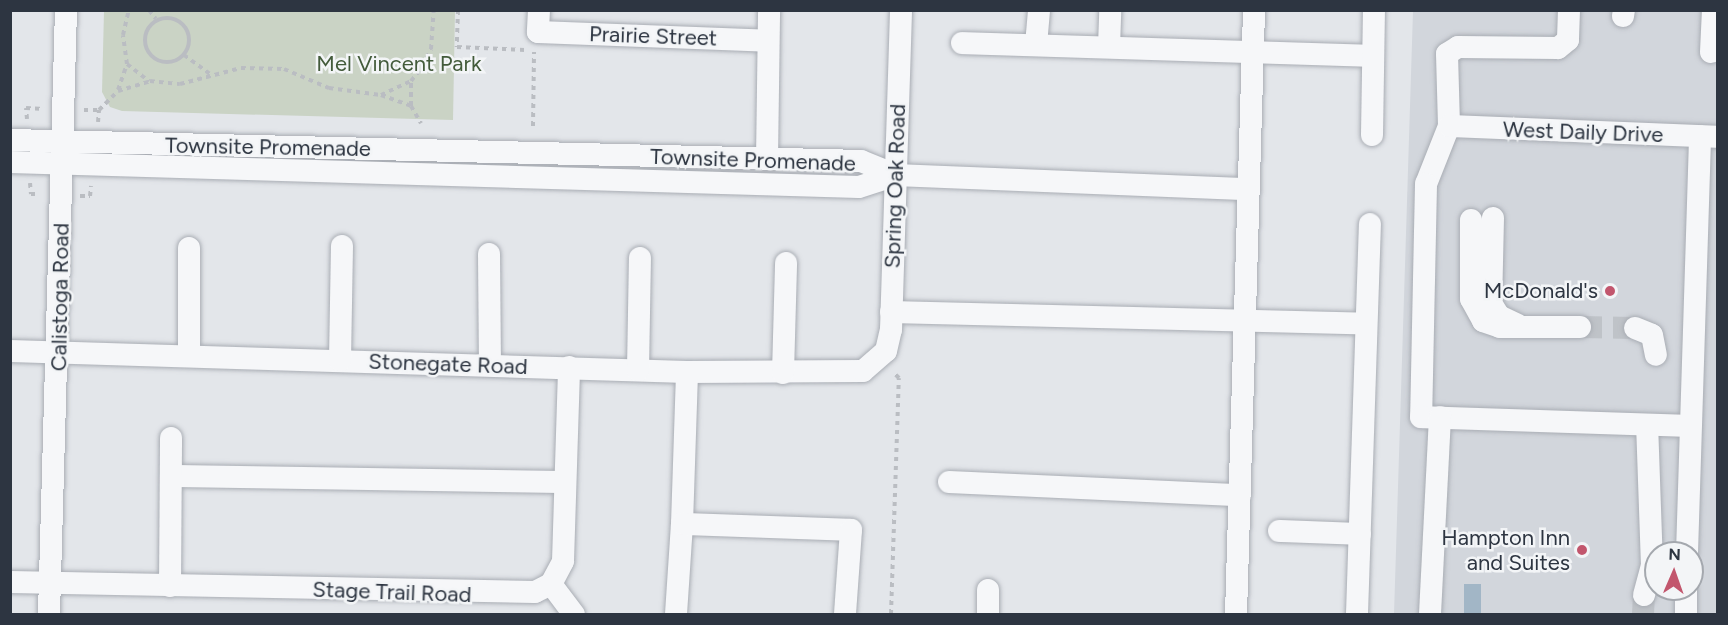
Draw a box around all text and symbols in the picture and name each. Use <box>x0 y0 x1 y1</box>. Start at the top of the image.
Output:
street label: Prairie Street <box>589 21 717 51</box>
park label: Mel Vincent Park <box>316 51 482 77</box>
street label: Spring Oak Road <box>879 103 911 269</box>
street label: West Daily Drive <box>1502 116 1664 148</box>
street label: Townsite Promenade <box>165 132 371 162</box>
street label: Townsite Promenade <box>650 143 856 177</box>
street label: Calistoga Road <box>46 223 74 371</box>
place label: McDonald's <box>1484 278 1598 304</box>
marker: McDonald's <box>1603 284 1617 298</box>
street label: Stonegate Road <box>368 348 528 380</box>
place label: Hampton Inn and Suites <box>1441 524 1570 576</box>
north arrow <box>1644 541 1704 601</box>
marker: Hampton Inn and Suites <box>1575 543 1589 557</box>
text: N <box>1668 545 1681 564</box>
street label: Stage Trail Road <box>312 576 472 608</box>

